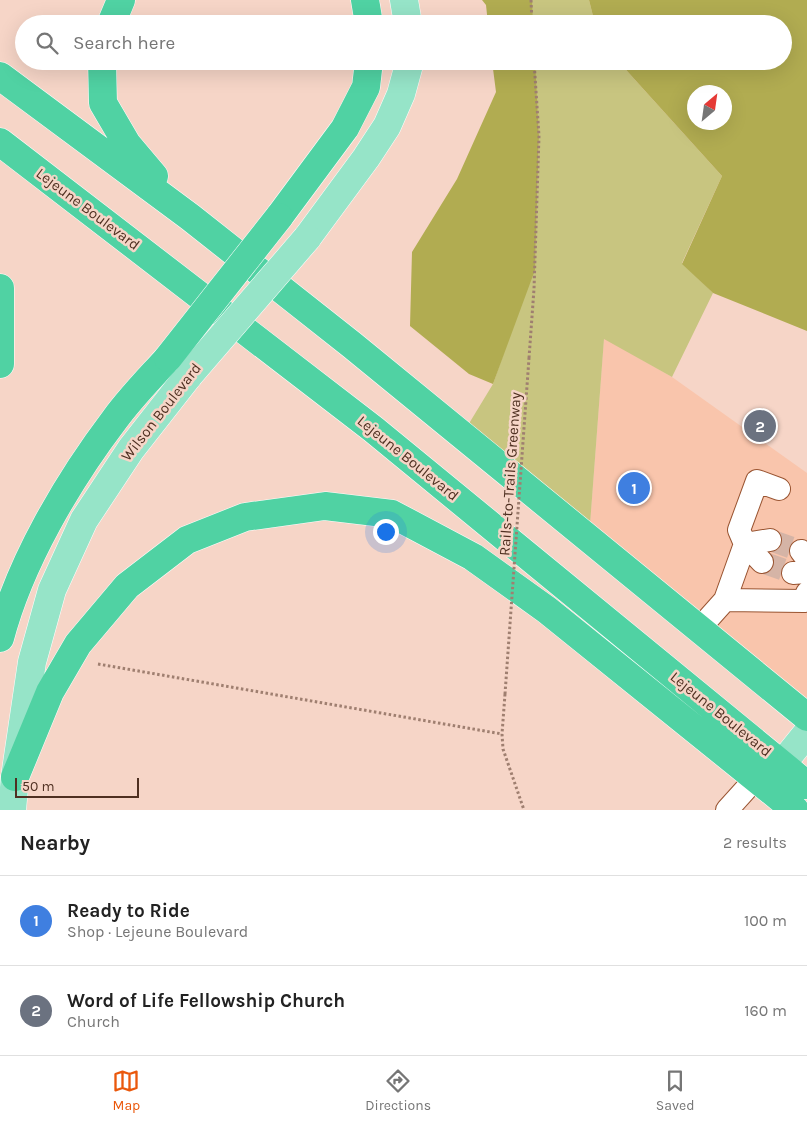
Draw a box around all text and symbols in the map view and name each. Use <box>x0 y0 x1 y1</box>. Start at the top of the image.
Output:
search box <box>15 15 792 70</box>
icon: search <box>33 29 61 57</box>
text: Search here <box>73 32 175 54</box>
north arrow <box>687 85 732 130</box>
street label: Lejeune Boulevard <box>33 164 143 254</box>
street label: Wilson Boulevard <box>117 359 205 465</box>
street label: Rails-to-Trails Greenway <box>495 391 525 556</box>
pin: 2 <box>744 407 776 445</box>
street label: Lejeune Boulevard <box>354 412 462 504</box>
pin: 1 <box>618 469 650 507</box>
your location <box>373 519 399 545</box>
street label: Lejeune Boulevard <box>667 668 775 760</box>
scale bar <box>15 775 139 798</box>
text: 50 m <box>22 778 55 795</box>
text: Nearby <box>20 831 90 855</box>
text: 2 results <box>723 833 787 852</box>
text: Ready to Ride <box>67 900 190 922</box>
text: 1 <box>33 911 39 930</box>
text: 100 m <box>744 911 787 930</box>
text: Shop · Lejeune Boulevard <box>67 922 248 941</box>
text: Word of Life Fellowship Church <box>67 990 345 1012</box>
text: 2 <box>31 1001 41 1020</box>
text: 160 m <box>744 1001 787 1020</box>
text: Church <box>67 1012 120 1031</box>
tab: Map <box>112 1067 140 1114</box>
tab: Directions <box>365 1067 431 1114</box>
tab: Saved <box>656 1067 695 1114</box>

